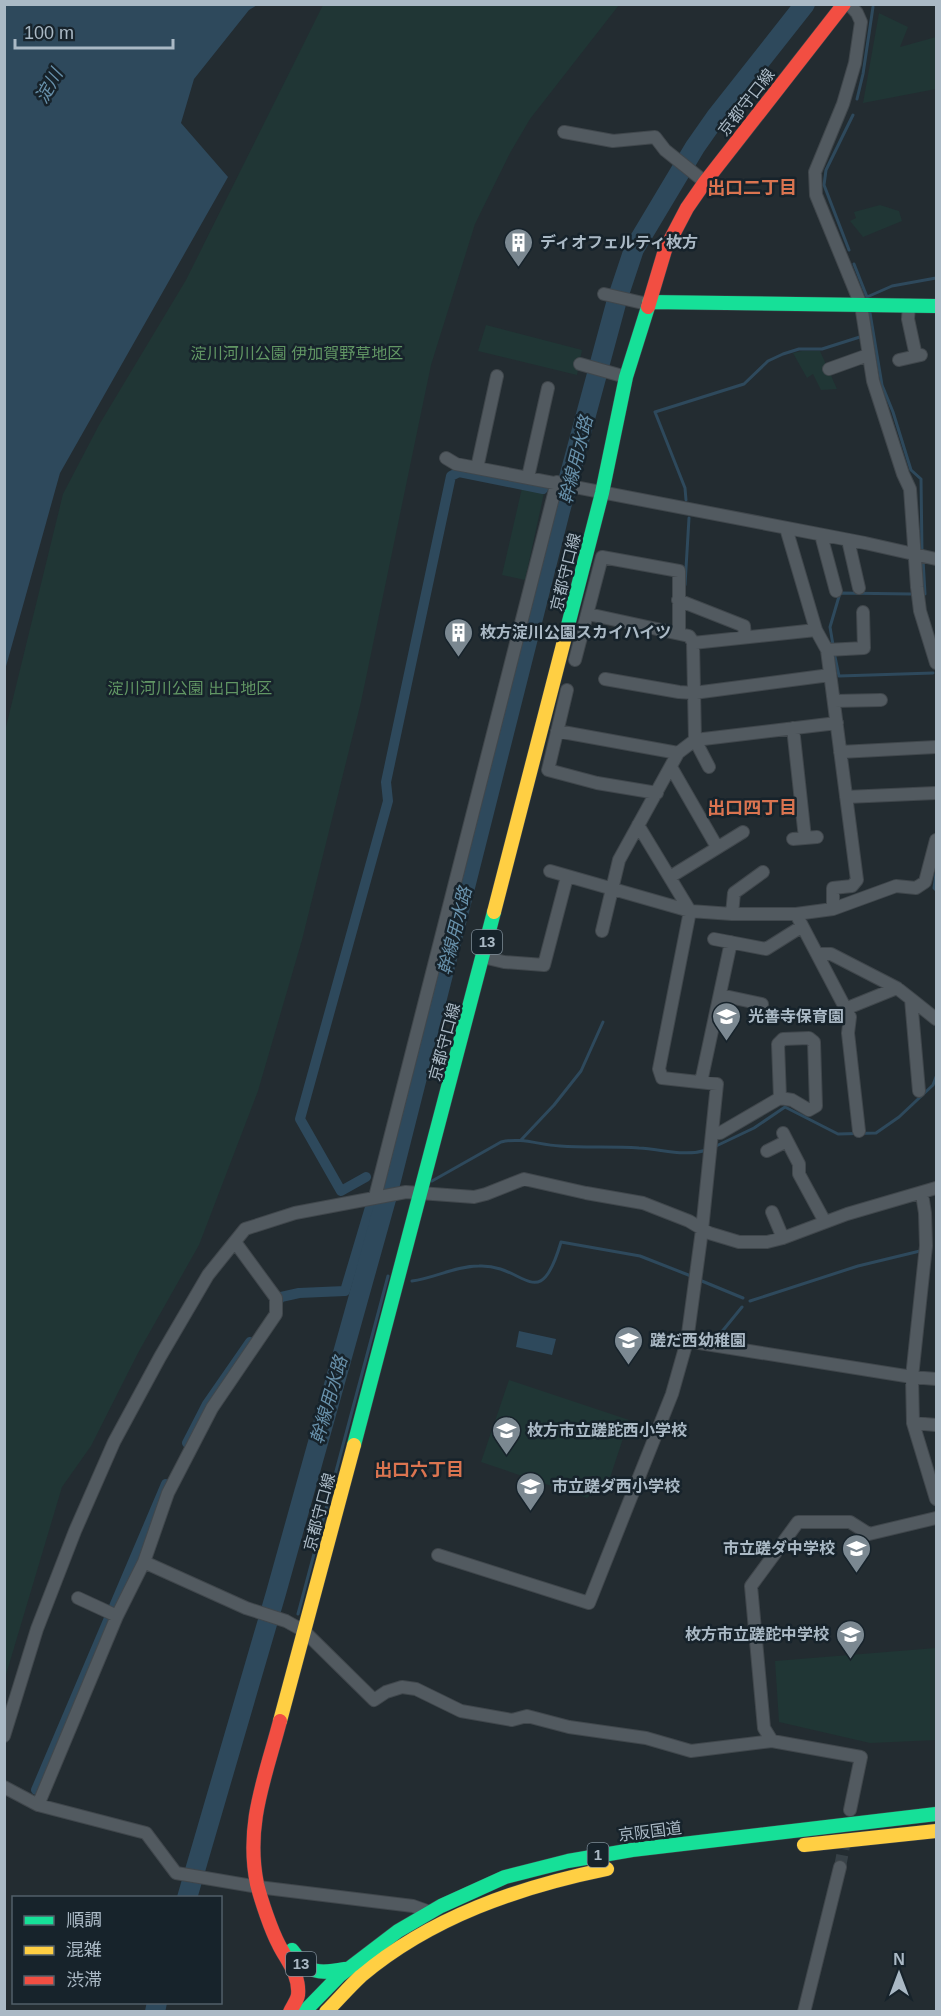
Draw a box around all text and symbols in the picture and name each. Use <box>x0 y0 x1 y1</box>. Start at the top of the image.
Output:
scale bar <box>15 12 172 50</box>
text: 100 m <box>24 23 74 43</box>
water label: 淀川 <box>32 64 67 107</box>
street label: 京都守口線 <box>715 66 778 139</box>
district label: 出口二丁目 <box>707 178 797 198</box>
building icon: ディオフェルティ枚方 <box>503 226 535 268</box>
place label: ディオフェルティ枚方 <box>540 234 698 251</box>
park label: 淀川河川公園 伊加賀野草地区 <box>191 345 403 362</box>
water label: 幹線用水路 <box>555 412 597 506</box>
street label: 京都守口線 <box>548 531 583 613</box>
building icon: 枚方淀川公園スカイハイツ <box>443 616 475 658</box>
place label: 枚方淀川公園スカイハイツ <box>480 624 671 641</box>
park label: 淀川河川公園 出口地区 <box>108 680 272 697</box>
district label: 出口四丁目 <box>707 798 797 818</box>
water label: 幹線用水路 <box>434 883 476 977</box>
road number: 13 <box>472 930 502 954</box>
school or university icon: 光善寺保育園 <box>711 1000 743 1042</box>
street label: 京都守口線 <box>426 1001 463 1083</box>
place label: 光善寺保育園 <box>748 1008 844 1025</box>
school or university icon: 蹉だ西幼稚園 <box>613 1324 645 1366</box>
place label: 蹉だ西幼稚園 <box>650 1332 746 1349</box>
water label: 幹線用水路 <box>307 1352 352 1446</box>
school or university icon: 枚方市立蹉跎西小学校 <box>490 1414 522 1456</box>
place label: 枚方市立蹉跎西小学校 <box>527 1422 687 1439</box>
district label: 出口六丁目 <box>374 1460 464 1480</box>
school or university icon: 市立蹉ダ西小学校 <box>515 1470 547 1512</box>
street label: 京都守口線 <box>301 1471 338 1553</box>
place label: 市立蹉ダ西小学校 <box>552 1478 680 1495</box>
school or university icon: 市立蹉ダ中学校 <box>840 1532 872 1574</box>
place label: 市立蹉ダ中学校 <box>723 1540 835 1557</box>
school or university icon: 枚方市立蹉跎中学校 <box>834 1618 866 1660</box>
place label: 枚方市立蹉跎中学校 <box>685 1626 829 1643</box>
street label: 京阪国道 <box>617 1819 683 1844</box>
road number: 1 <box>588 1843 608 1867</box>
legend <box>12 1896 222 2004</box>
text: 順調 <box>66 1910 102 1930</box>
text: 混雑 <box>66 1940 102 1960</box>
north arrow <box>869 1944 929 2004</box>
text: N <box>893 1951 905 1968</box>
road number: 13 <box>286 1952 316 1976</box>
text: 渋滞 <box>66 1970 102 1990</box>

